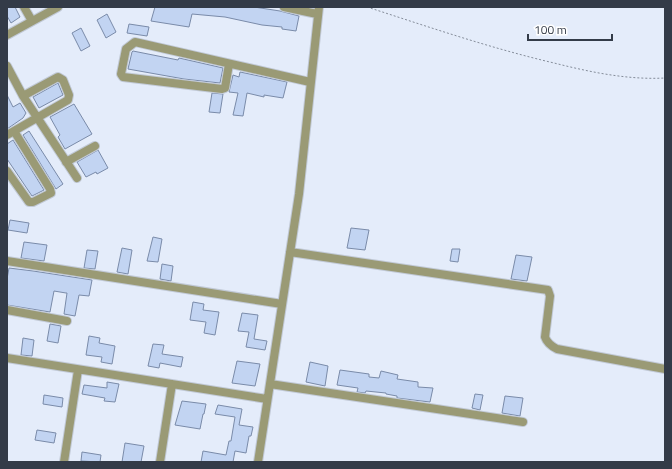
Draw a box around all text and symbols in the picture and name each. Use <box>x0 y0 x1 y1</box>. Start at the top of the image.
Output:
scale bar <box>528 16 612 42</box>
text: 100 m <box>534 20 567 39</box>

